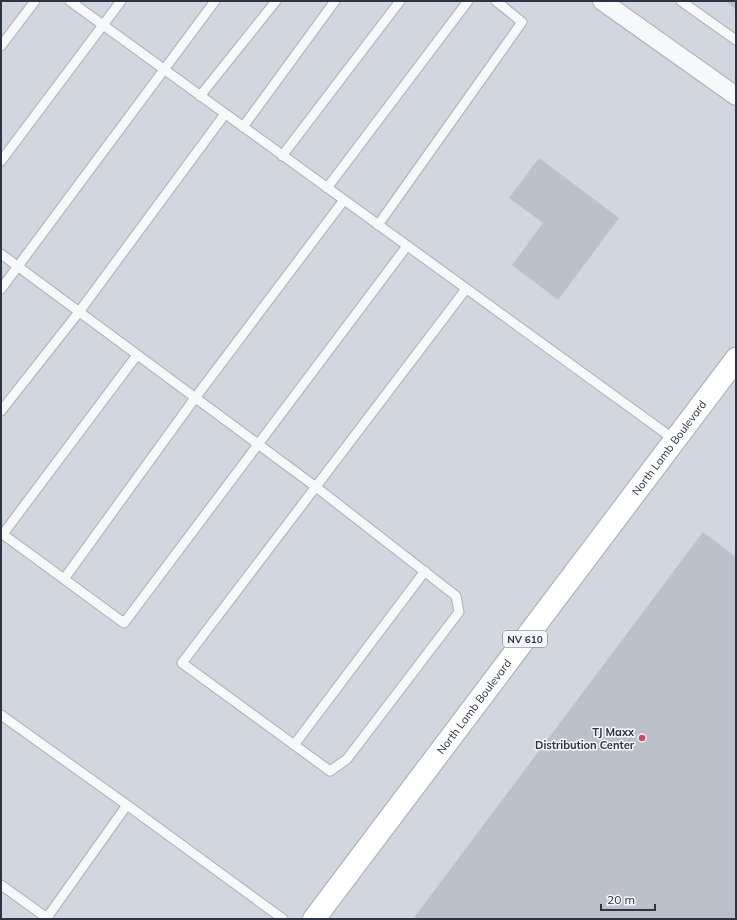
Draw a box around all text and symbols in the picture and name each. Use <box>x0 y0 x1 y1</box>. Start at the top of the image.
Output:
street label: North Lamb Boulevard <box>629 398 709 498</box>
road number: NV 610 <box>503 631 547 647</box>
street label: North Lamb Boulevard <box>434 656 514 757</box>
place label: TJ Maxx Distribution Center <box>535 725 635 752</box>
marker: TJ Maxx Distribution Center <box>637 733 647 743</box>
scale bar <box>601 886 655 912</box>
text: 20 m <box>607 892 635 907</box>

